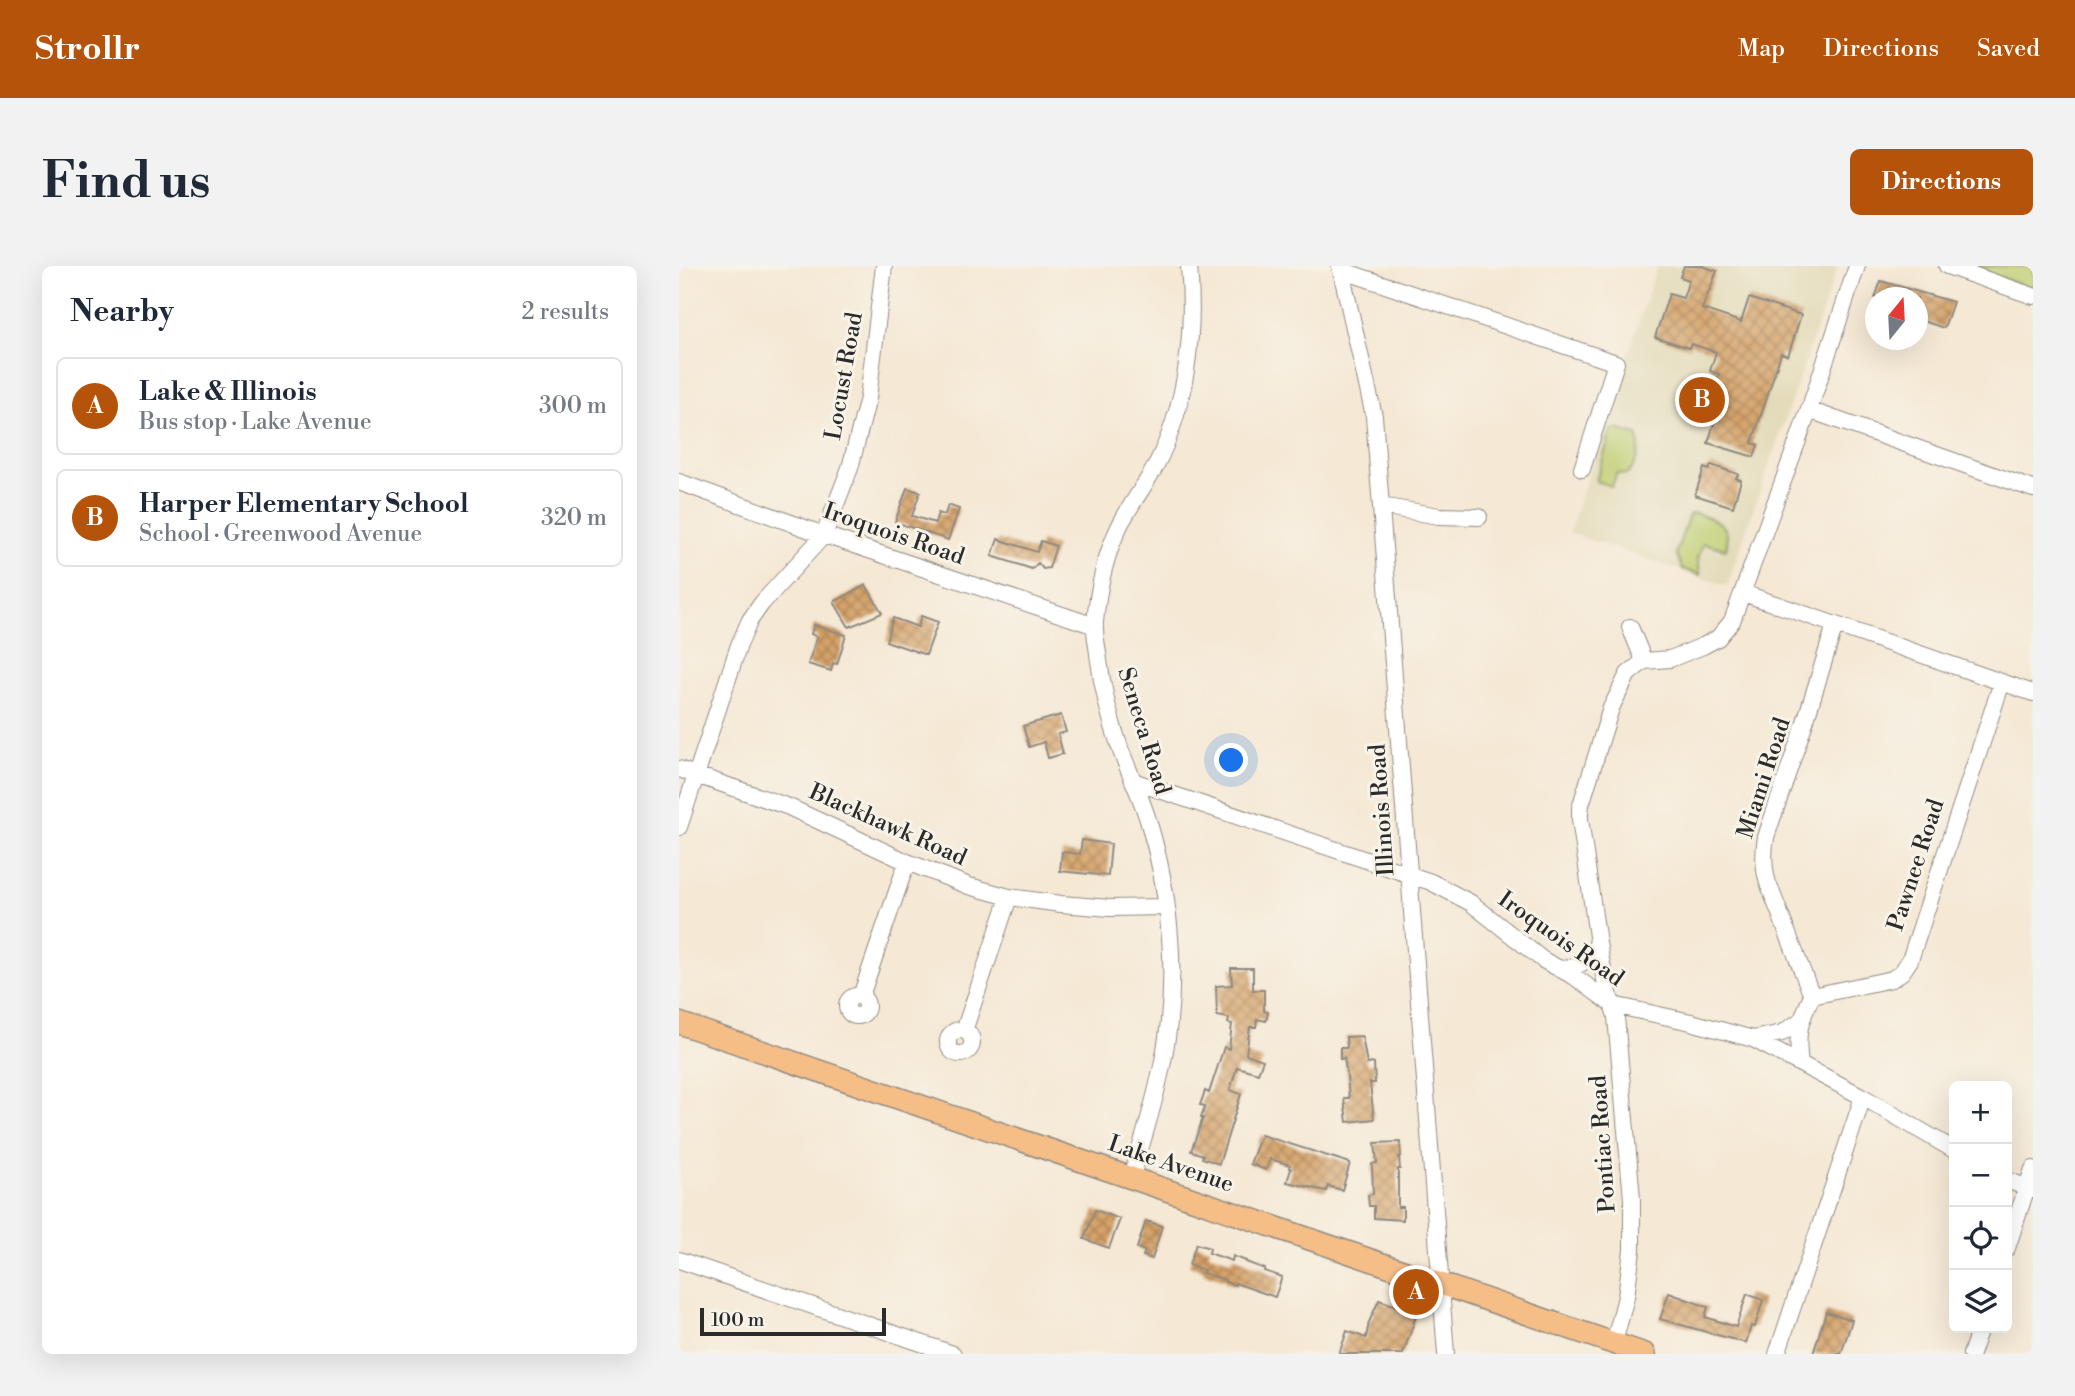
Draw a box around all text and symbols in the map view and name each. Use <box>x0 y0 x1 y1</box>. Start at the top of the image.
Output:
text: Strollr <box>35 29 140 70</box>
text: Map <box>1738 34 1785 64</box>
text: Directions <box>1823 34 1939 64</box>
text: Saved <box>1977 34 2040 64</box>
button: Directions <box>1850 149 2033 215</box>
text: Find us <box>42 152 211 213</box>
north arrow <box>1865 287 1928 350</box>
text: Nearby <box>70 293 174 331</box>
text: 2 results <box>522 298 609 326</box>
street label: Locust Road <box>819 310 869 442</box>
pin: B <box>1679 374 1725 426</box>
text: Lake & Illinois <box>139 376 317 408</box>
text: A <box>87 392 103 420</box>
text: 300 m <box>539 392 607 420</box>
text: Bus stop · Lake Avenue <box>139 408 372 436</box>
text: Harper Elementary School <box>139 488 469 520</box>
street label: Iroquois Road <box>820 497 968 571</box>
text: B <box>86 504 104 532</box>
text: 320 m <box>541 504 607 532</box>
text: School · Greenwood Avenue <box>139 520 422 548</box>
street label: Seneca Road <box>1111 664 1177 798</box>
street label: Miami Road <box>1731 714 1797 842</box>
your location <box>1214 743 1248 777</box>
street label: Illinois Road <box>1363 743 1401 877</box>
street label: Blackhawk Road <box>804 777 971 872</box>
street label: Pawnee Road <box>1882 796 1950 934</box>
street label: Iroquois Road <box>1493 885 1629 993</box>
street label: Pontiac Road <box>1584 1074 1622 1214</box>
map controls <box>1949 1081 2012 1333</box>
button: + <box>1949 1081 2012 1144</box>
street label: Lake Avenue <box>1105 1129 1237 1199</box>
button: − <box>1949 1144 2012 1207</box>
button: locate <box>1949 1207 2012 1270</box>
pin: A <box>1393 1266 1439 1318</box>
button: layers <box>1949 1270 2012 1333</box>
scale bar <box>700 1305 885 1337</box>
text: 100 m <box>711 1308 764 1332</box>

